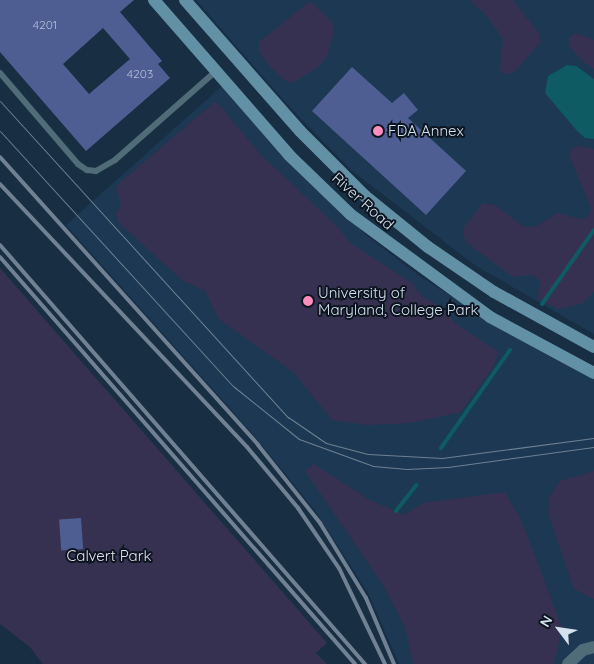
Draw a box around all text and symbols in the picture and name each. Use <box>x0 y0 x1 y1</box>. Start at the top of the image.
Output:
house number: 4201 <box>33 18 57 32</box>
house number: 4203 <box>127 67 153 81</box>
place label: FDA Annex <box>388 122 464 140</box>
marker: FDA Annex <box>372 125 384 137</box>
street label: River Road <box>328 169 398 233</box>
place label: University of Maryland, College Park <box>318 283 478 318</box>
marker: University of Maryland, College Park <box>302 295 314 307</box>
park label: Calvert Park <box>66 547 152 565</box>
north arrow <box>534 604 584 654</box>
text: N <box>536 612 557 630</box>

